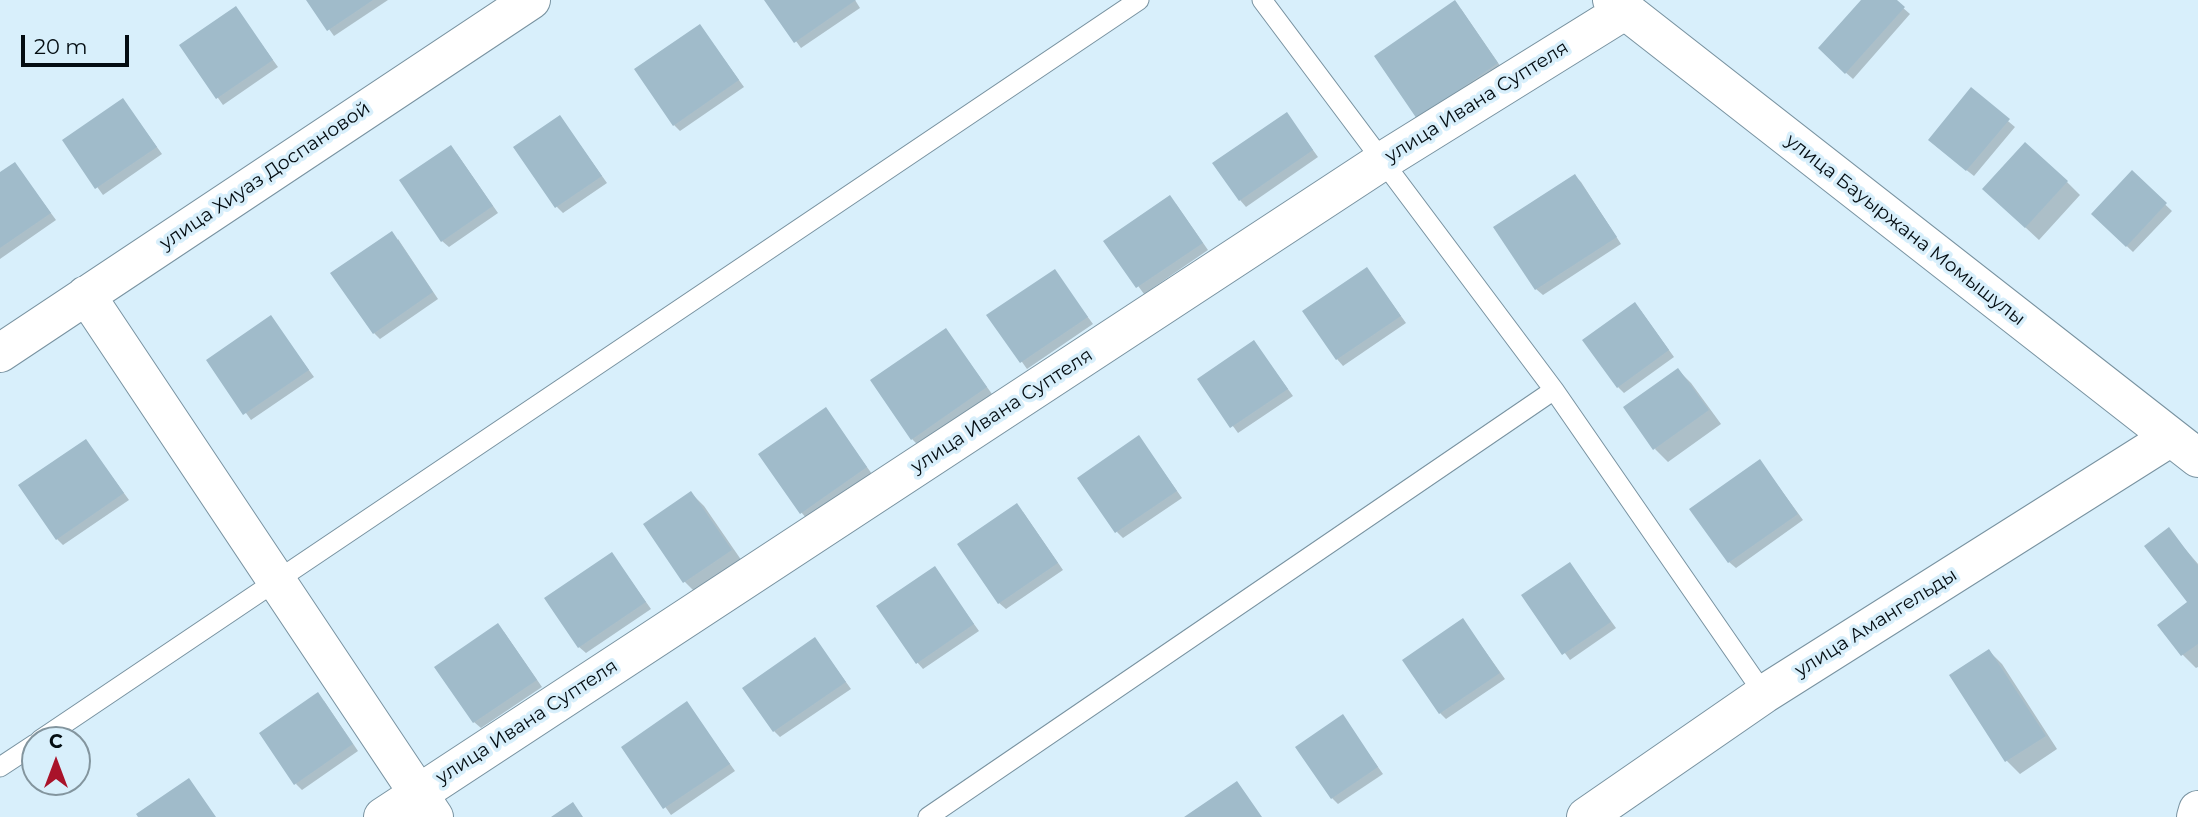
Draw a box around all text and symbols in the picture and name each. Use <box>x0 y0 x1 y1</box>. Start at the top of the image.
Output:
scale bar <box>24 21 133 65</box>
text: 20 m <box>34 34 88 59</box>
street label: улица Ивана Суптеля <box>1381 36 1573 168</box>
street label: улица Хиуаз Доспановой <box>155 97 375 255</box>
street label: улица Бауыржана Момышулы <box>1781 129 2029 331</box>
street label: улица Ивана Суптеля <box>907 344 1097 478</box>
street label: улица Амангельды <box>1791 564 1961 682</box>
street label: улица Ивана Суптеля <box>432 655 622 789</box>
north arrow <box>21 726 91 796</box>
text: С <box>49 730 63 753</box>

